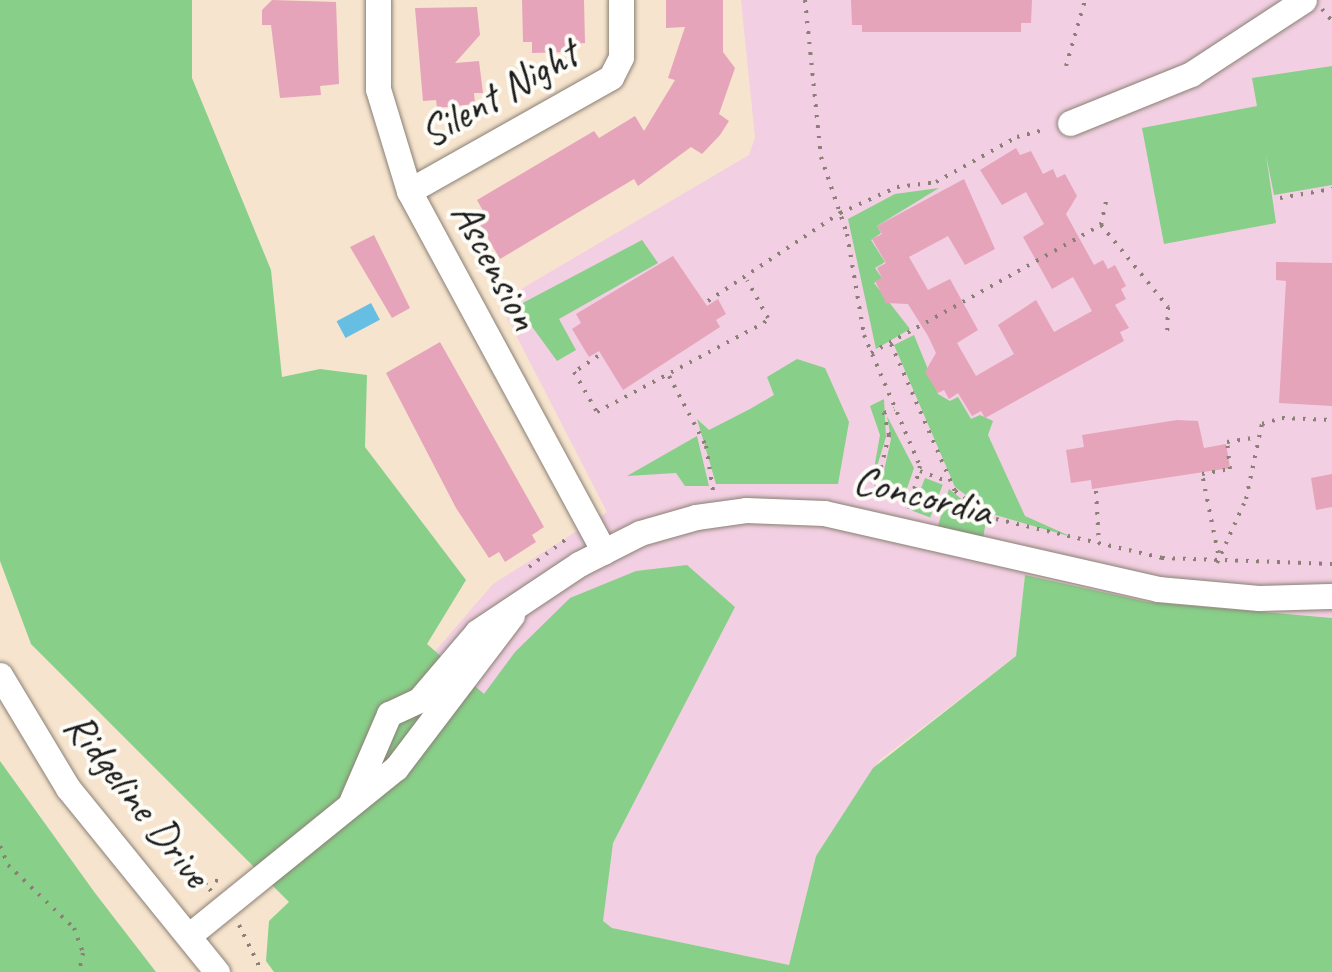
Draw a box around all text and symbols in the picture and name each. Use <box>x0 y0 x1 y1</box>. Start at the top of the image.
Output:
street label: Silent Night <box>411 29 587 159</box>
street label: Ascension <box>440 193 550 339</box>
street label: Concordia <box>849 454 997 538</box>
street label: Ridgeline Drive <box>53 702 221 898</box>

